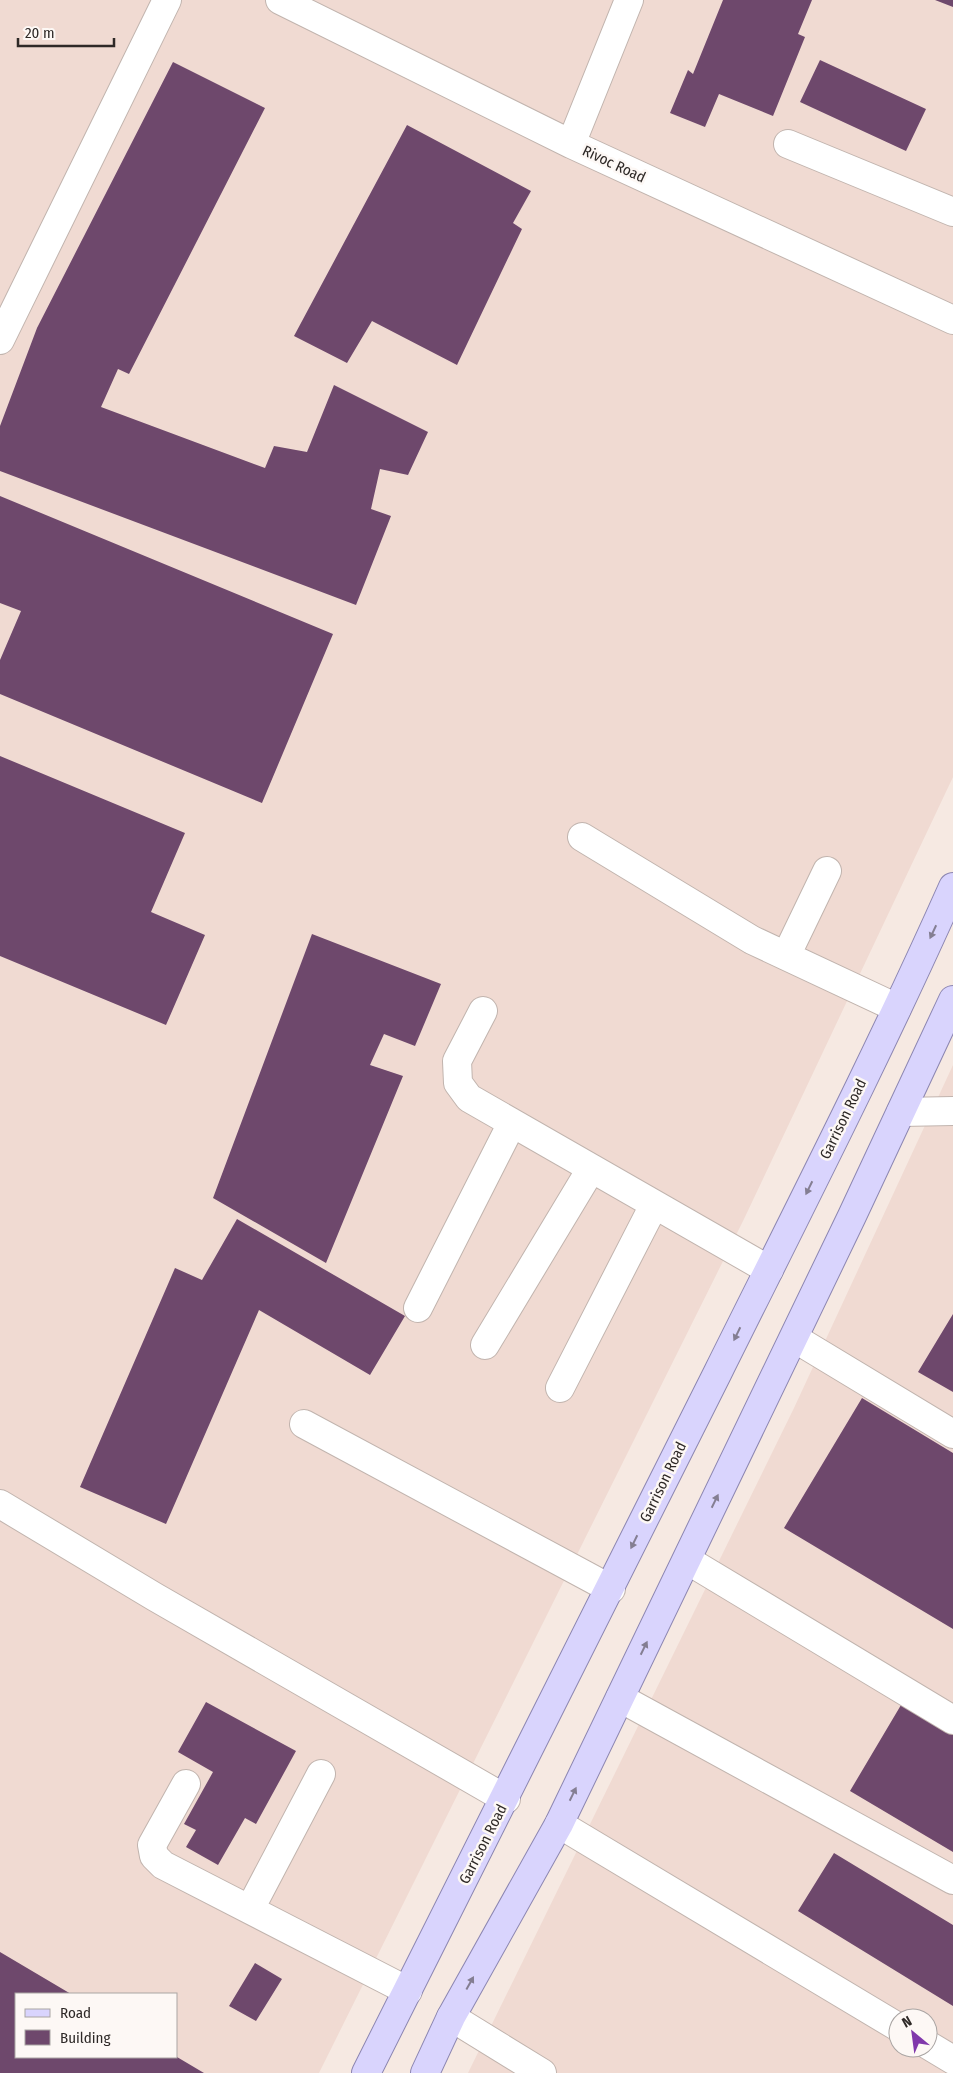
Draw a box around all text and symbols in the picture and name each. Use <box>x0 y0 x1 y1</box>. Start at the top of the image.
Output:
scale bar <box>18 15 114 47</box>
text: 20 m <box>25 24 55 42</box>
street label: Rivoc Road <box>580 142 648 186</box>
one-way arrow <box>929 925 937 939</box>
street label: Garrison Road <box>816 1076 870 1162</box>
one-way arrow <box>805 1181 813 1195</box>
one-way arrow <box>733 1327 741 1341</box>
street label: Garrison Road <box>636 1439 690 1525</box>
one-way arrow <box>711 1494 719 1509</box>
one-way arrow <box>630 1535 638 1549</box>
one-way arrow <box>640 1641 648 1655</box>
one-way arrow <box>570 1787 578 1801</box>
street label: Garrison Road <box>455 1801 511 1887</box>
one-way arrow <box>466 1976 475 1989</box>
legend <box>15 1993 178 2058</box>
text: Road <box>60 2004 91 2022</box>
north arrow <box>888 2008 938 2058</box>
text: N <box>899 2013 915 2032</box>
text: Building <box>60 2029 111 2047</box>

